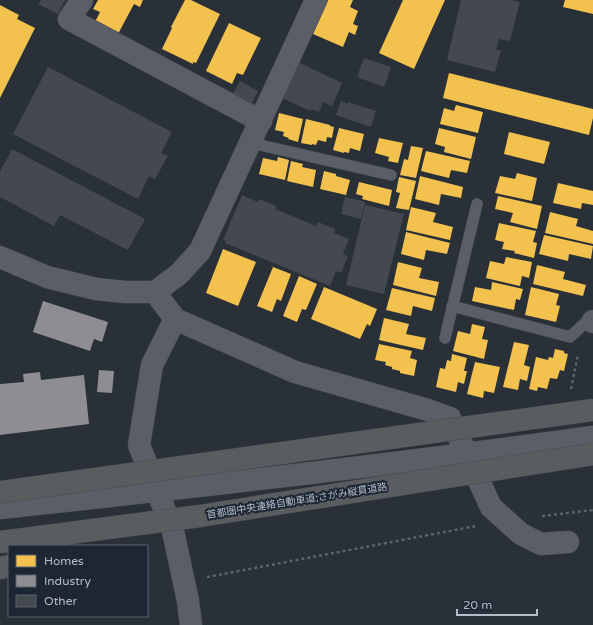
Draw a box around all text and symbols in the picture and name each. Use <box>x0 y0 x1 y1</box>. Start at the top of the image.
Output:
street label: 首都圏中央連絡自動車道;さがみ縦貫道路 <box>206 481 388 521</box>
legend <box>8 545 148 617</box>
text: Homes <box>44 554 84 568</box>
text: Industry <box>44 574 91 588</box>
scale bar <box>457 591 537 617</box>
text: Other <box>44 594 77 608</box>
text: 20 m <box>463 598 492 612</box>

